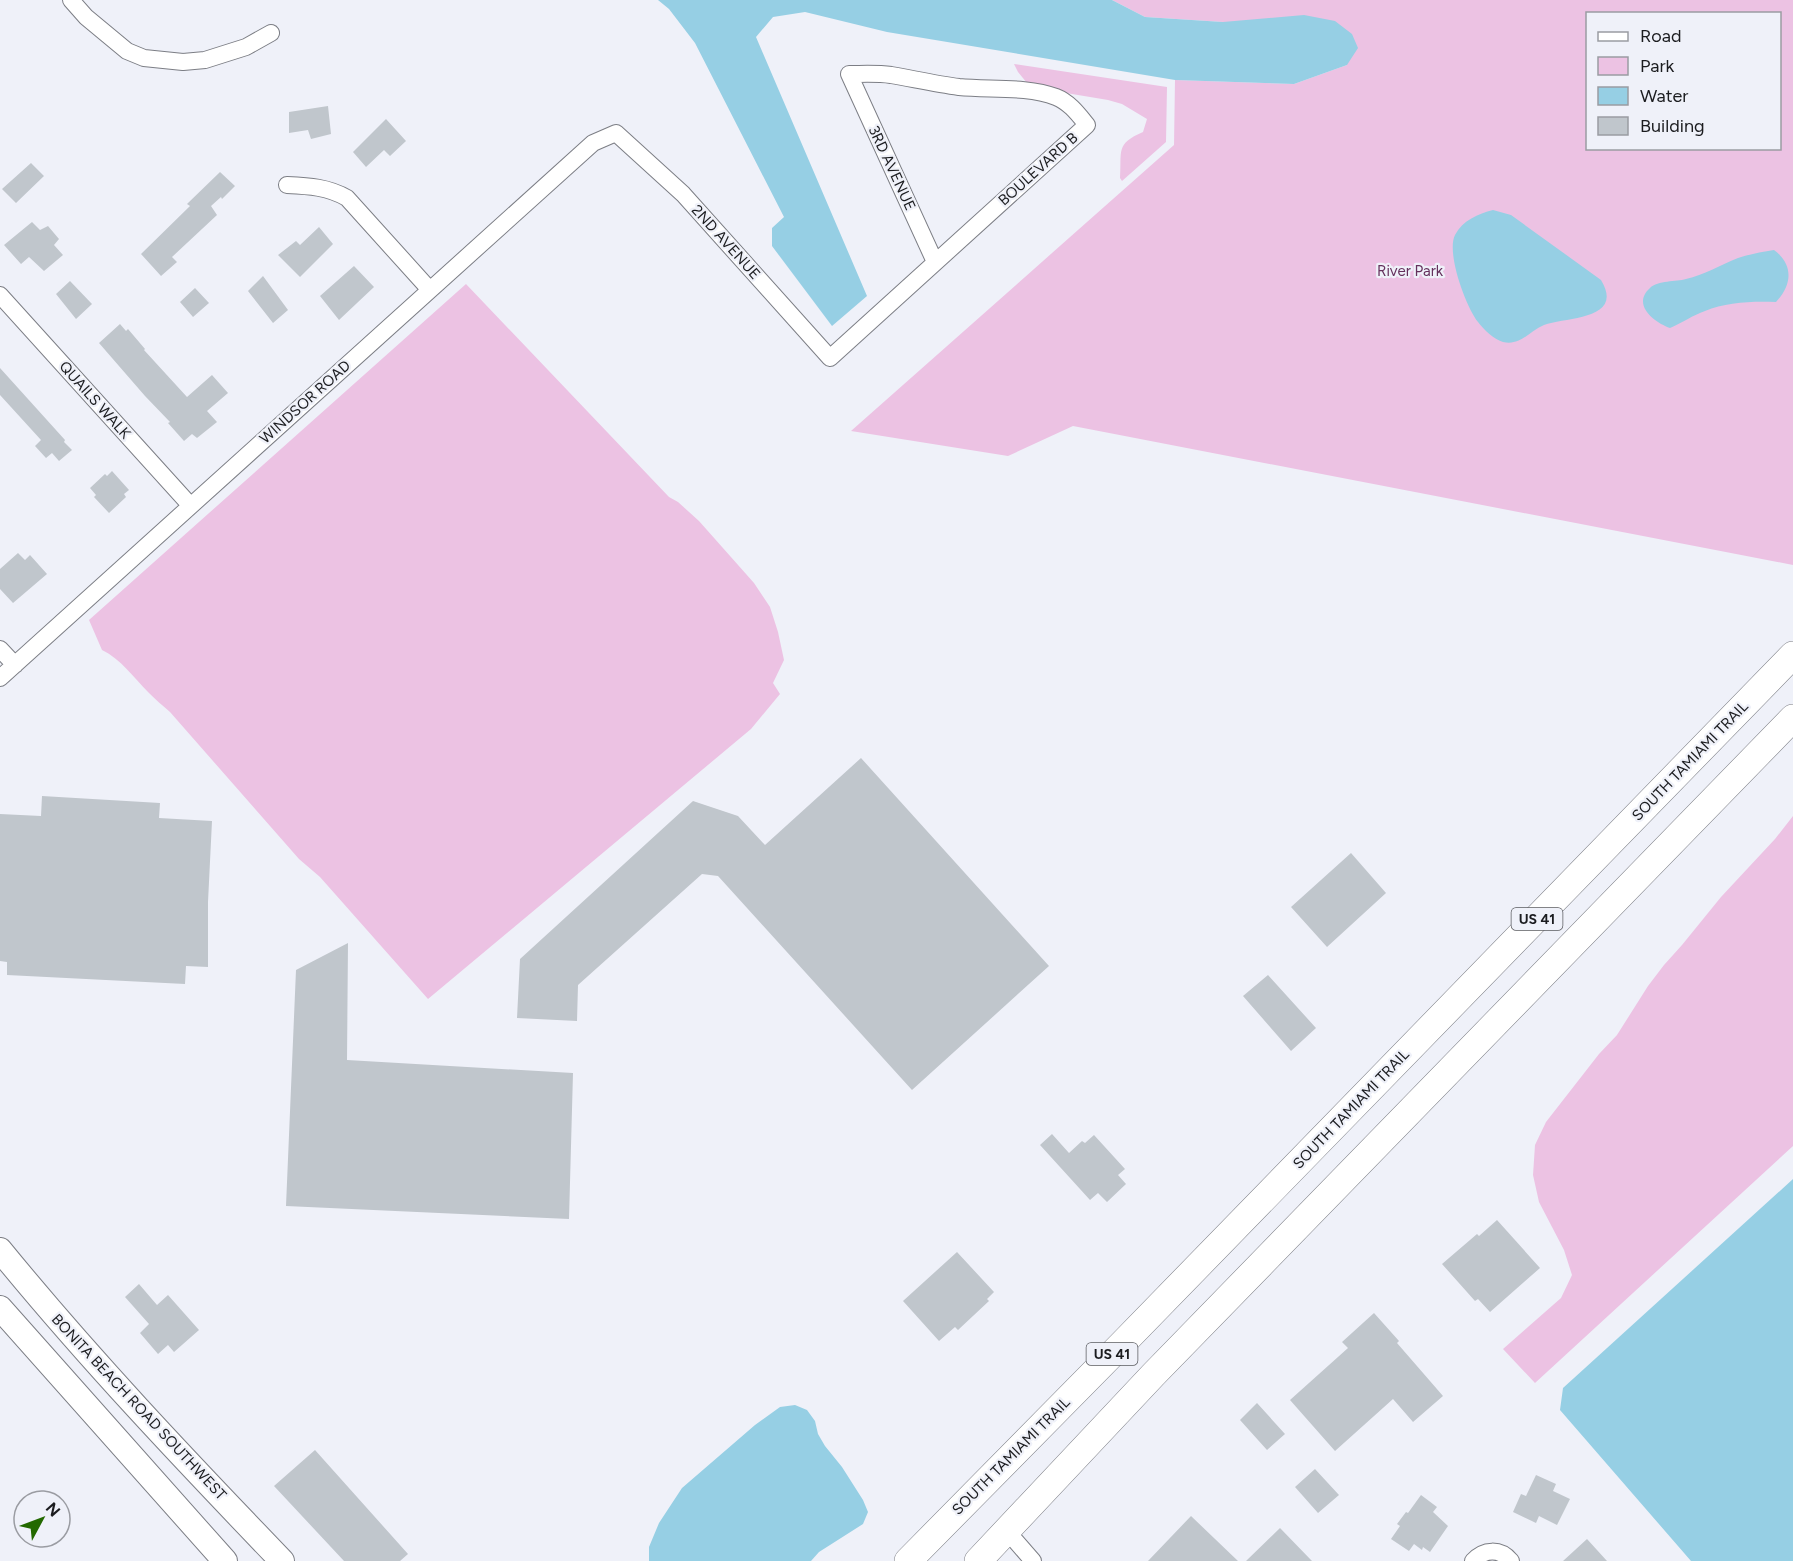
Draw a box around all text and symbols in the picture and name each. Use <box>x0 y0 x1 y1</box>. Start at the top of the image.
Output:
legend <box>1586 12 1781 150</box>
text: Road <box>1640 25 1681 47</box>
text: Park <box>1640 55 1675 77</box>
text: Water <box>1640 85 1688 107</box>
text: Building <box>1640 115 1705 137</box>
street label: 3RD AVENUE <box>865 123 919 213</box>
street label: BOULEVARD B <box>995 129 1081 209</box>
street label: 2ND AVENUE <box>688 201 764 283</box>
park label: River Park <box>1377 262 1444 280</box>
street label: QUAILS WALK <box>55 357 135 443</box>
street label: WINDSOR ROAD <box>256 357 354 447</box>
street label: SOUTH TAMIAMI TRAIL <box>1628 697 1752 824</box>
road number: US 41 <box>1512 908 1562 930</box>
street label: SOUTH TAMIAMI TRAIL <box>1289 1045 1413 1172</box>
street label: BONITA BEACH ROAD SOUTHWEST <box>48 1310 231 1504</box>
road number: US 41 <box>1086 1343 1138 1365</box>
street label: SOUTH TAMIAMI TRAIL <box>948 1393 1074 1519</box>
north arrow <box>12 1489 72 1549</box>
text: N <box>42 1499 64 1520</box>

